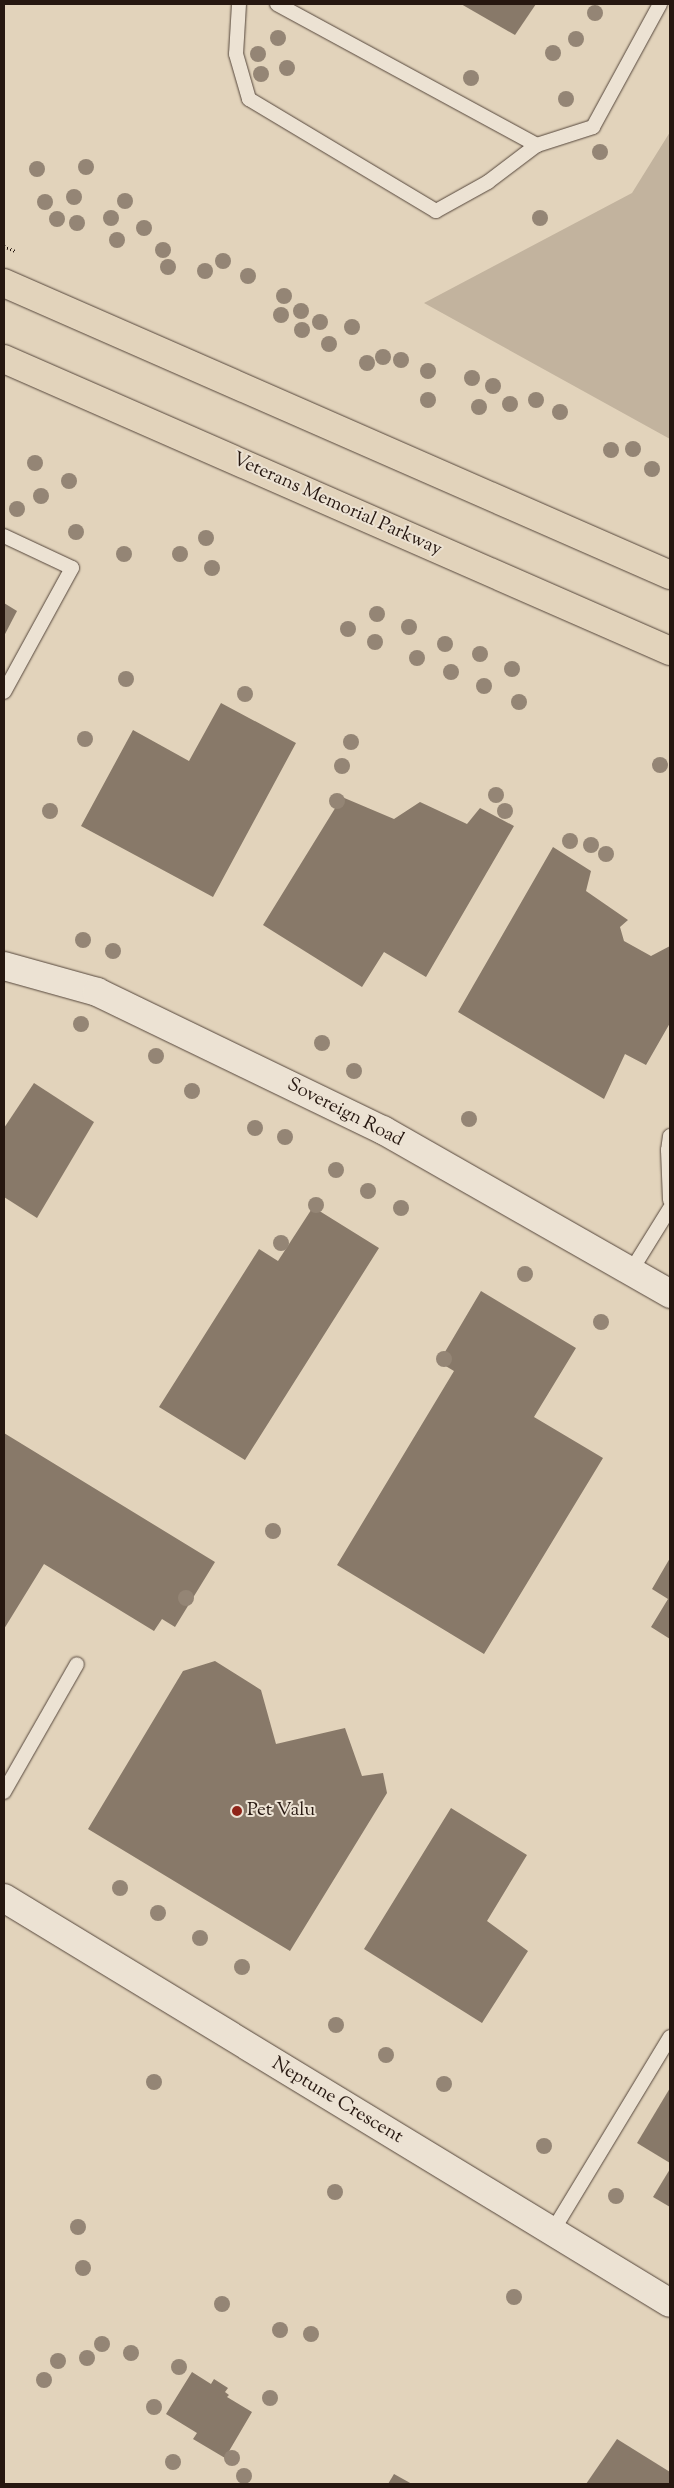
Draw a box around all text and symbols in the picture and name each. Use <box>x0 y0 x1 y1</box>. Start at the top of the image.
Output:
street label: Veterans Memorial Parkway <box>229 448 445 562</box>
street label: Sovereign Road <box>283 1074 407 1152</box>
place label: Pet Valu <box>247 1800 315 1822</box>
marker: Pet Valu <box>231 1805 243 1817</box>
street label: Neptune Crescent <box>267 2053 407 2149</box>

